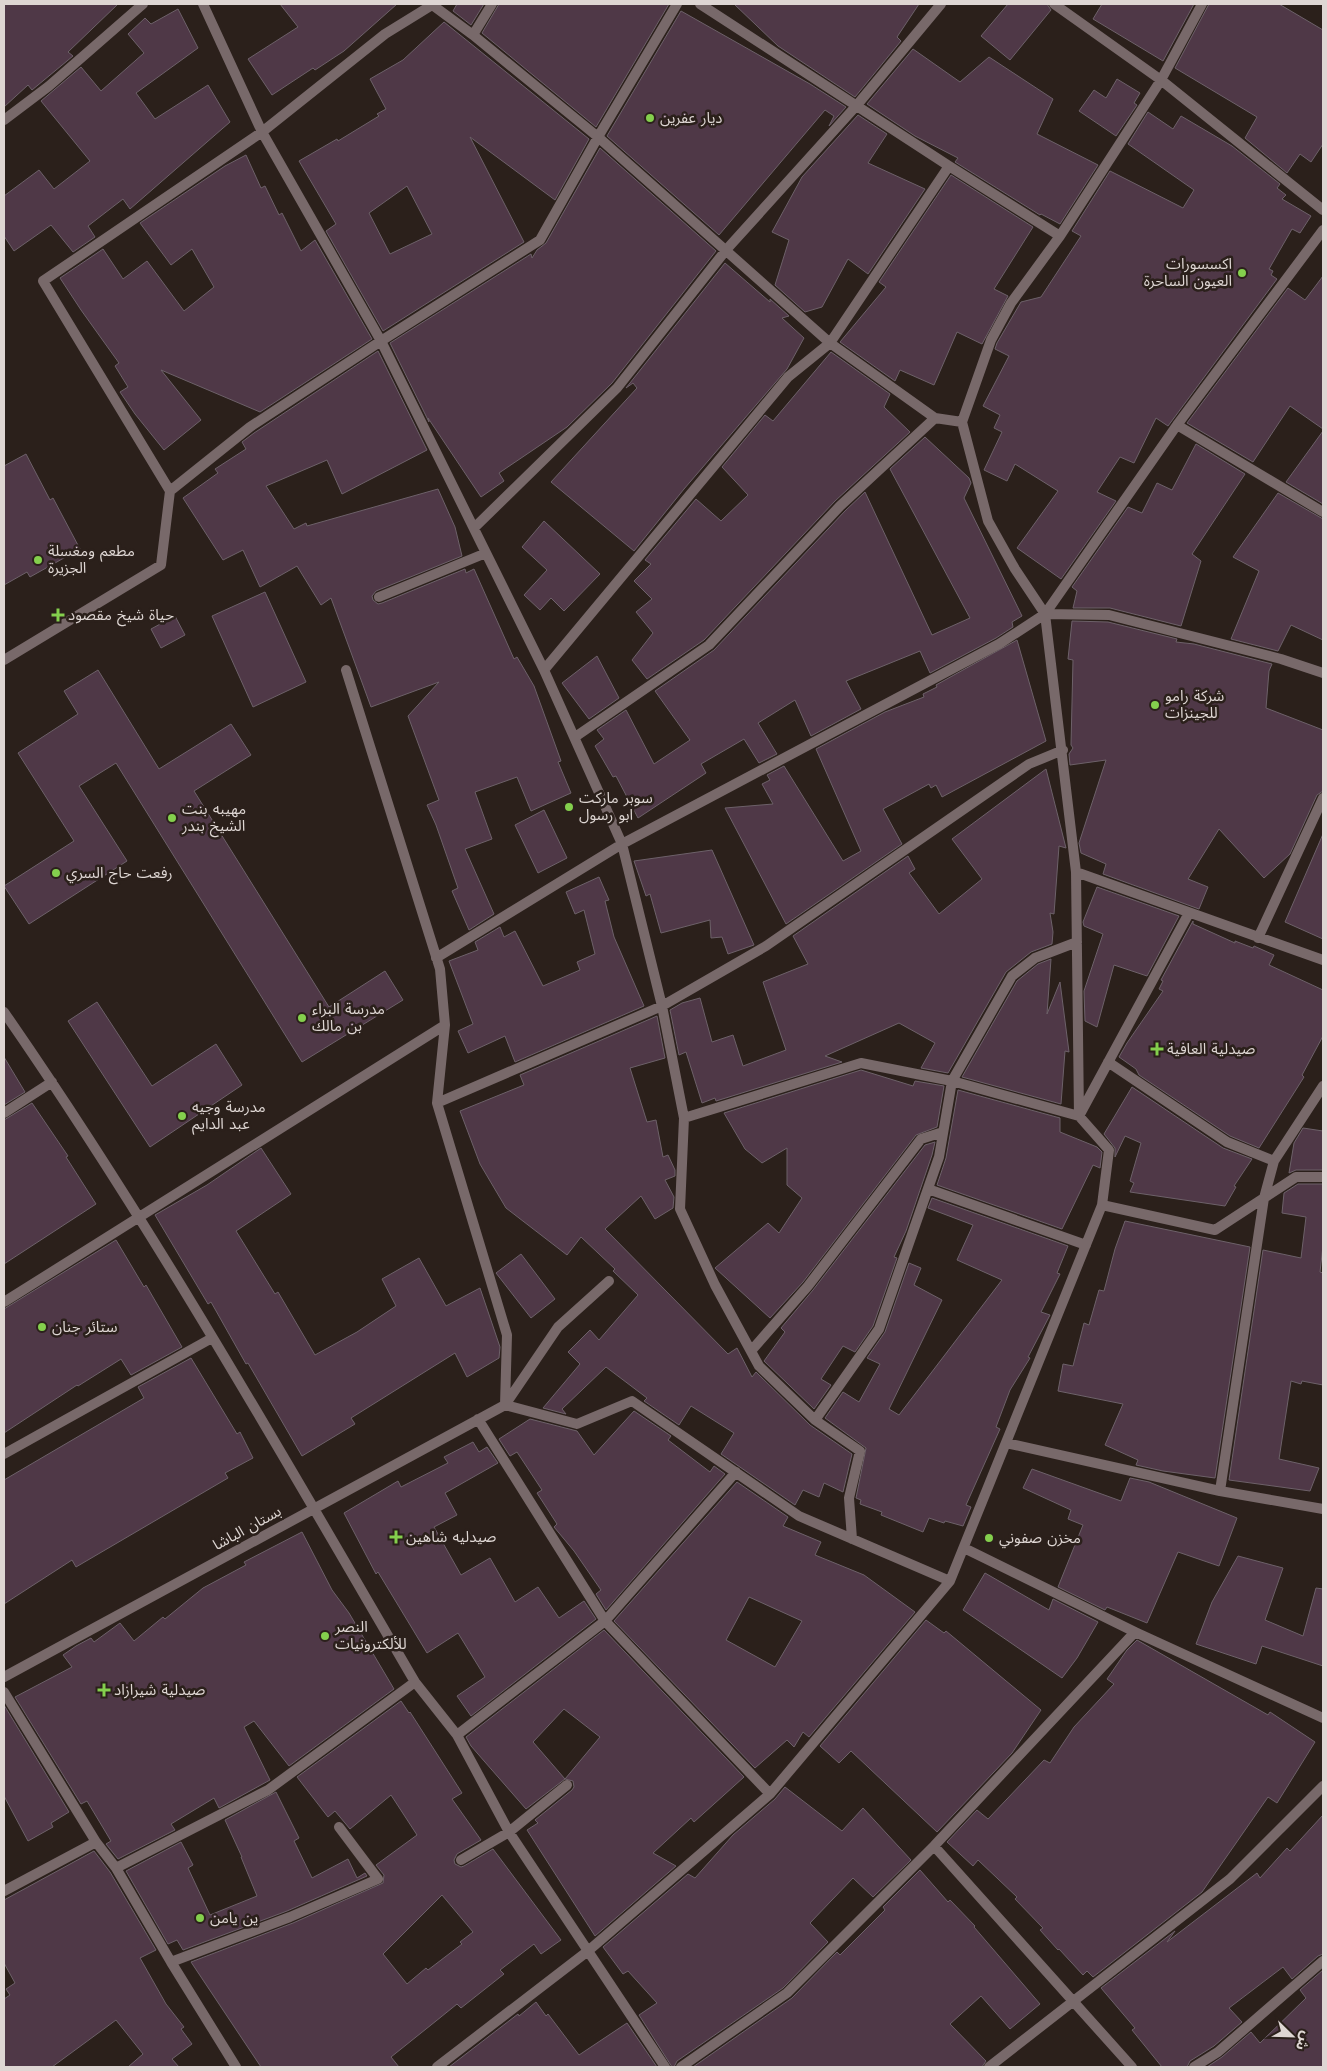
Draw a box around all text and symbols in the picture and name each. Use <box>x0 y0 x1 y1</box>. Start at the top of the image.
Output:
place label: ديار عفرين <box>660 109 723 127</box>
marker: ديار عفرين <box>644 112 656 124</box>
place label: اكسسورات العيون الساحرة <box>1144 255 1232 290</box>
marker: اكسسورات العيون الساحرة <box>1236 267 1248 279</box>
place label: مطعم ومغسلة الجزيرة <box>48 542 135 577</box>
marker: مطعم ومغسلة الجزيرة <box>32 554 44 566</box>
place label: حياة شيخ مقصود <box>68 606 174 627</box>
marker: حياة شيخ مقصود <box>52 609 64 621</box>
place label: شركة رامو للجينزات <box>1165 687 1225 722</box>
marker: شركة رامو للجينزات <box>1149 699 1161 711</box>
place label: سوبر ماركت ابو رسول <box>579 789 653 824</box>
place label: مهيبه بنت الشيخ بندر <box>181 800 246 838</box>
marker: سوبر ماركت ابو رسول <box>563 801 575 813</box>
marker: مهيبه بنت الشيخ بندر <box>166 812 178 824</box>
place label: رفعت حاج السري <box>66 864 173 885</box>
marker: رفعت حاج السري <box>50 867 62 879</box>
place label: مدرسة البراء بن مالك <box>312 1000 385 1035</box>
marker: مدرسة البراء بن مالك <box>296 1012 308 1024</box>
place label: صيدلية العافية <box>1167 1040 1255 1058</box>
marker: صيدلية العافية <box>1151 1043 1163 1055</box>
place label: مدرسة وجيه عبد الدايم <box>192 1098 266 1135</box>
marker: مدرسة وجيه عبد الدايم <box>176 1110 188 1122</box>
place label: ستائر جنان <box>52 1318 118 1336</box>
marker: ستائر جنان <box>36 1321 48 1333</box>
street label: بستان الباشا <box>210 1502 284 1554</box>
place label: صيدليه شاهين <box>406 1528 496 1546</box>
place label: مخزن صفوني <box>999 1529 1081 1549</box>
marker: صيدليه شاهين <box>390 1531 402 1543</box>
marker: مخزن صفوني <box>983 1532 995 1544</box>
place label: النصر للألكترونيات <box>334 1618 407 1653</box>
marker: النصر للألكترونيات <box>319 1630 331 1642</box>
place label: صيدلية شيرازاد <box>114 1681 205 1699</box>
marker: صيدلية شيرازاد <box>98 1684 110 1696</box>
place label: ين يامن <box>210 1909 258 1927</box>
marker: ين يامن <box>194 1912 206 1924</box>
north arrow <box>1267 2011 1317 2061</box>
text: ش <box>1293 2029 1315 2053</box>

